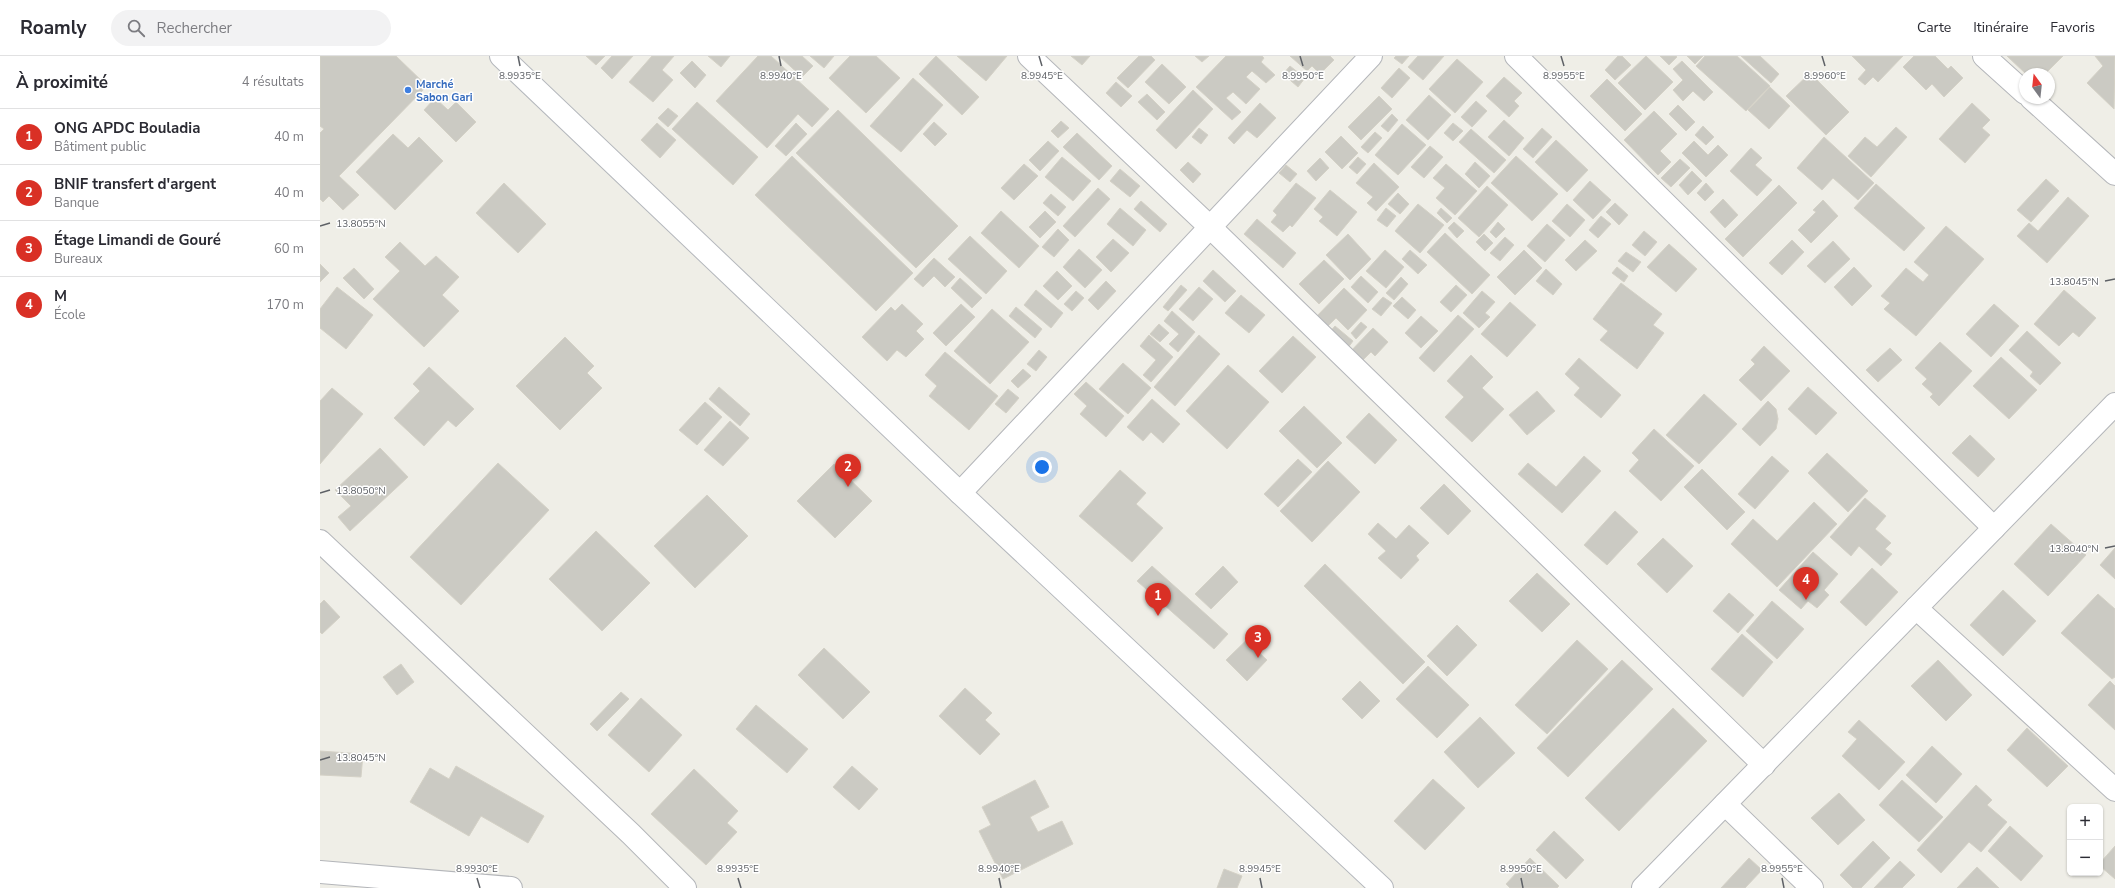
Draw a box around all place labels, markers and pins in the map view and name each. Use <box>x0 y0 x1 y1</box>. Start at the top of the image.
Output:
place label: Marché Sabon Gari <box>416 77 473 105</box>
marker: Marché Sabon Gari <box>403 85 413 95</box>
pin: 2 <box>835 454 861 487</box>
pin: 4 <box>1793 567 1819 600</box>
pin: 1 <box>1145 583 1171 616</box>
pin: 3 <box>1245 625 1271 658</box>

